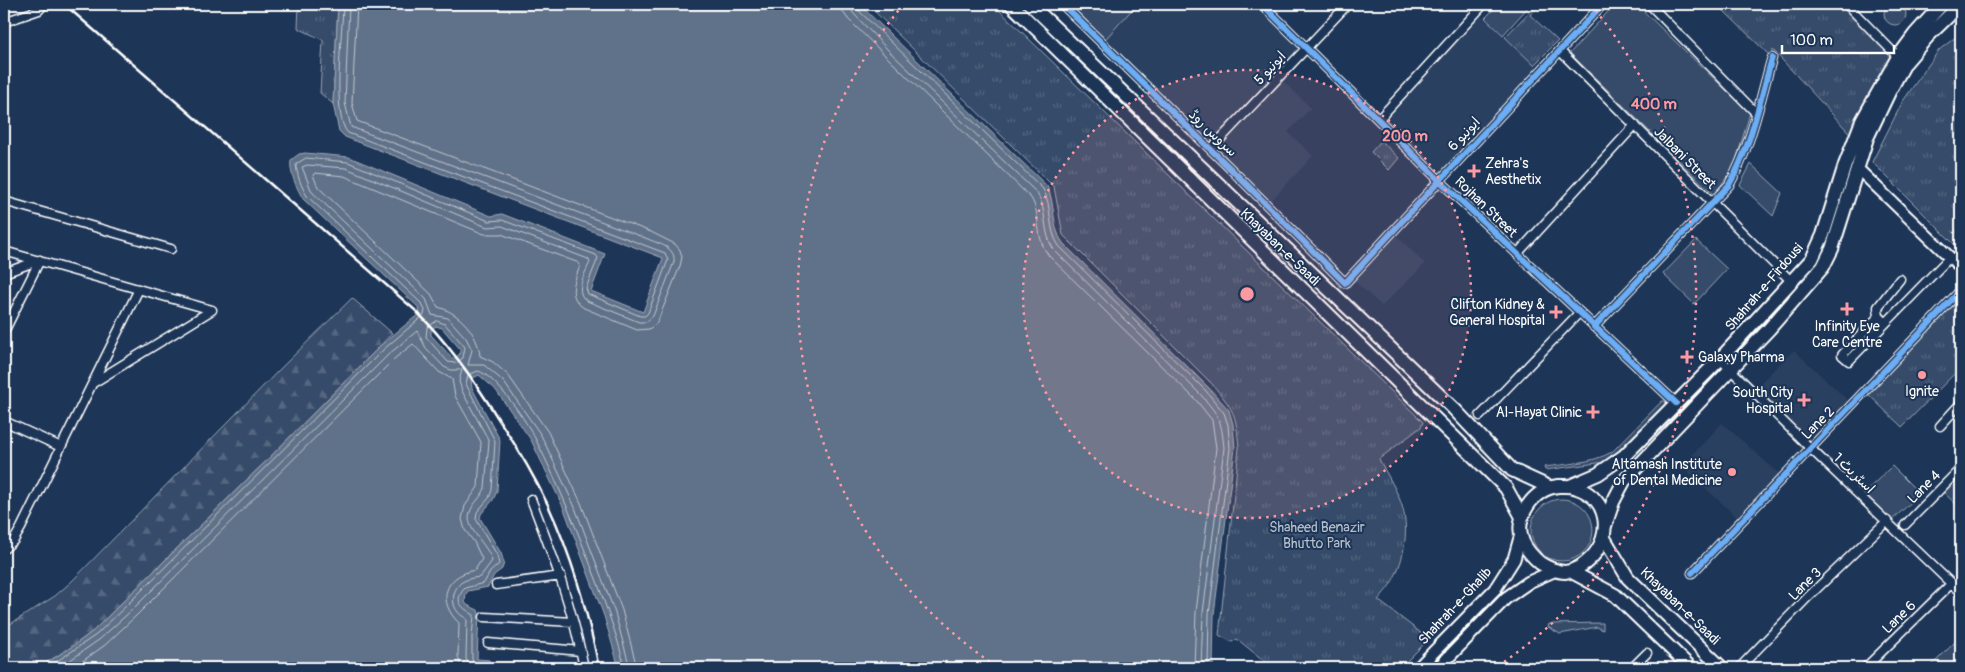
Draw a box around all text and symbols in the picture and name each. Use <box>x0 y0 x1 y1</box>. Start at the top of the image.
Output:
scale bar <box>1782 22 1895 54</box>
text: 100 m <box>1790 31 1833 50</box>
street label: ایونیو 5 <box>1250 48 1290 88</box>
text: 400 m <box>1631 95 1677 114</box>
street label: سروس روڈ <box>1185 106 1241 160</box>
street label: ایونیو 6 <box>1444 114 1484 154</box>
street label: Jalbani Street <box>1650 123 1720 193</box>
text: 200 m <box>1382 127 1428 146</box>
place label: Zehra's Aesthetix <box>1485 155 1542 188</box>
marker: Zehra's Aesthetix <box>1467 164 1481 178</box>
street label: Rojhan Street <box>1451 173 1521 241</box>
street label: Khayaban-e-Saadi <box>1237 205 1324 290</box>
street label: Shahrah-e-Firdousi <box>1721 239 1807 334</box>
centre of rings <box>1238 285 1256 303</box>
place label: Clifton Kidney & General Hospital <box>1449 296 1545 329</box>
marker: Infinity Eye Care Centre <box>1840 302 1854 316</box>
marker: Clifton Kidney & General Hospital <box>1549 305 1563 319</box>
place label: Infinity Eye Care Centre <box>1812 318 1882 351</box>
place label: Galaxy Pharma <box>1698 349 1784 366</box>
marker: Galaxy Pharma <box>1680 350 1694 364</box>
marker: Ignite <box>1916 369 1928 381</box>
place label: Ignite <box>1905 383 1939 400</box>
place label: South City Hospital <box>1732 384 1793 417</box>
marker: South City Hospital <box>1797 393 1811 407</box>
street label: Lane 2 <box>1798 403 1838 443</box>
place label: Al-Hayat Clinic <box>1496 404 1582 421</box>
marker: Al-Hayat Clinic <box>1586 405 1600 419</box>
street label: اسٹریٹ 1 <box>1830 449 1878 497</box>
place label: Altamash Institute of Dental Medicine <box>1611 456 1722 489</box>
marker: Altamash Institute of Dental Medicine <box>1726 466 1738 478</box>
street label: Lane 4 <box>1904 467 1944 507</box>
park label: Shaheed Benazir Bhutto Park <box>1269 519 1365 552</box>
street label: Shahrah-e-Ghalib <box>1415 564 1495 648</box>
street label: Khayaban-e-Saadi <box>1637 564 1724 649</box>
street label: Lane 3 <box>1785 564 1825 604</box>
street label: Lane 6 <box>1879 597 1919 637</box>

